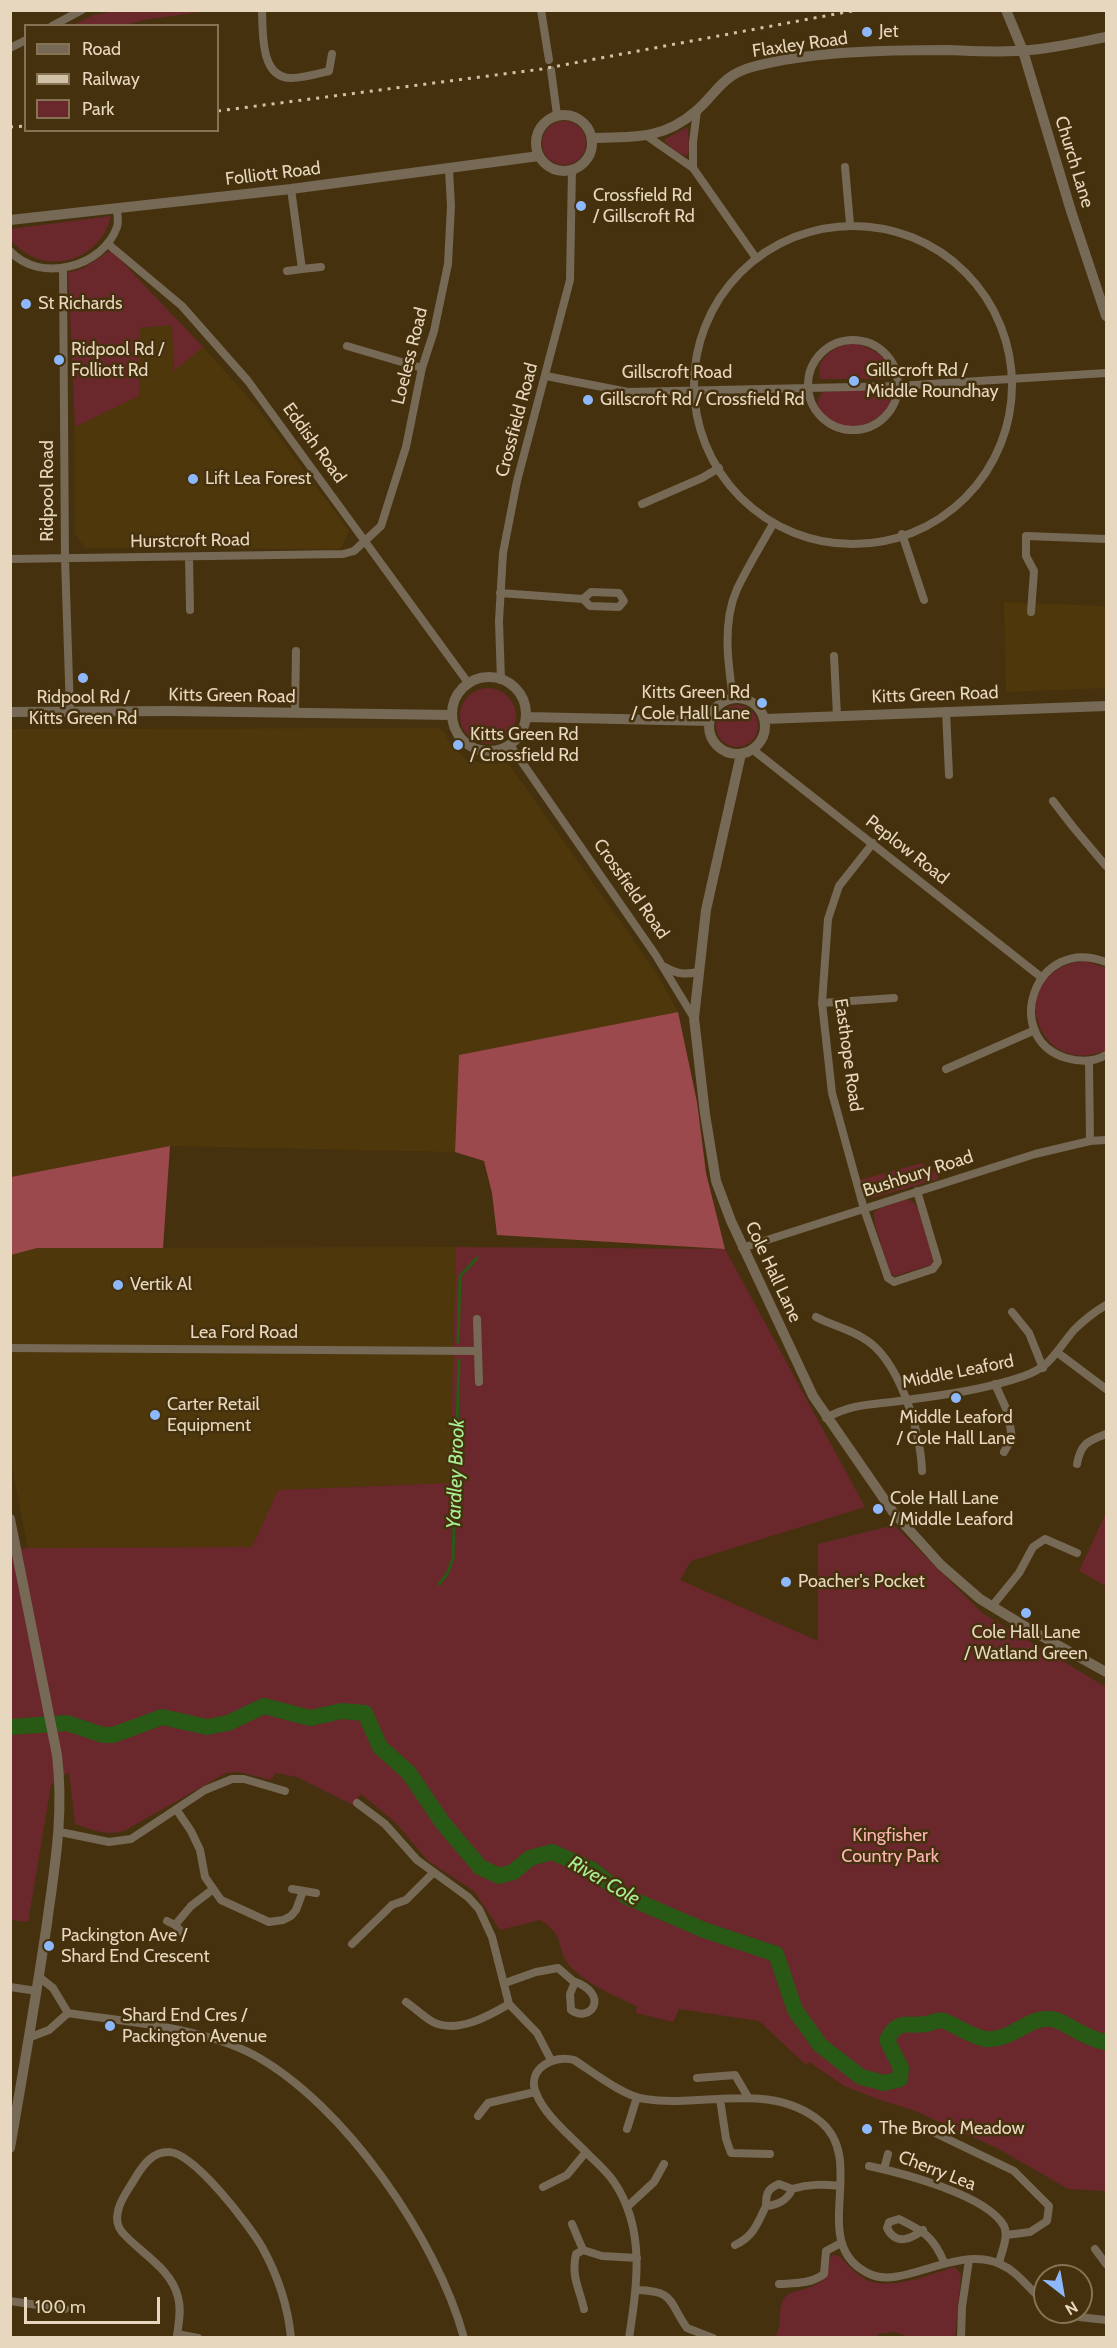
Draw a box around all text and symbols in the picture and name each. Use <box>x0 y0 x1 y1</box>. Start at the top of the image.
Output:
place label: Jet <box>879 21 899 43</box>
legend <box>24 24 219 132</box>
marker: Jet <box>860 25 874 39</box>
street label: Flaxley Road <box>751 28 849 62</box>
text: Road <box>82 38 121 60</box>
text: Railway <box>82 68 140 90</box>
text: Park <box>82 98 114 120</box>
street label: Church Lane <box>1050 114 1098 210</box>
street label: Folliott Road <box>224 157 322 191</box>
place label: Crossfield Rd / Gillscroft Rd <box>593 185 695 228</box>
marker: Crossfield Rd / Gillscroft Rd <box>574 199 588 213</box>
place label: St Richards <box>38 293 122 315</box>
marker: St Richards <box>19 297 33 311</box>
street label: Loeless Road <box>388 305 432 407</box>
place label: Ridpool Rd / Folliott Rd <box>71 339 164 382</box>
marker: Ridpool Rd / Folliott Rd <box>52 353 66 367</box>
street label: Crossfield Road <box>491 360 543 480</box>
place label: Gillscroft Rd / Middle Roundhay <box>866 360 999 403</box>
street label: Gillscroft Road <box>622 362 732 384</box>
marker: Gillscroft Rd / Middle Roundhay <box>847 374 861 388</box>
place label: Gillscroft Rd / Crossfield Rd <box>600 389 805 411</box>
marker: Gillscroft Rd / Crossfield Rd <box>581 393 595 407</box>
street label: Eddish Road <box>278 399 350 487</box>
street label: Ridpool Road <box>37 440 59 542</box>
place label: Lift Lea Forest <box>205 468 311 490</box>
marker: Lift Lea Forest <box>186 472 200 486</box>
street label: Hurstcroft Road <box>130 529 250 553</box>
marker: Ridpool Rd / Kitts Green Rd <box>76 671 90 685</box>
place label: Kitts Green Rd / Cole Hall Lane <box>631 682 750 724</box>
street label: Kitts Green Road <box>871 682 999 708</box>
street label: Kitts Green Road <box>168 684 296 708</box>
place label: Ridpool Rd / Kitts Green Rd <box>29 687 137 730</box>
marker: Kitts Green Rd / Cole Hall Lane <box>755 696 769 710</box>
place label: Kitts Green Rd / Crossfield Rd <box>470 724 579 766</box>
marker: Kitts Green Rd / Crossfield Rd <box>451 738 465 752</box>
street label: Peplow Road <box>861 811 953 889</box>
street label: Crossfield Road <box>588 835 674 943</box>
street label: Easthope Road <box>829 997 867 1113</box>
street label: Bushbury Road <box>860 1146 976 1202</box>
street label: Cole Hall Lane <box>740 1218 806 1326</box>
place label: Vertik Al <box>130 1274 192 1296</box>
marker: Vertik Al <box>111 1278 125 1292</box>
street label: Lea Ford Road <box>190 1322 298 1344</box>
street label: Middle Leaford <box>900 1351 1016 1393</box>
marker: Middle Leaford / Cole Hall Lane <box>949 1391 963 1405</box>
place label: Carter Retail Equipment <box>167 1394 260 1436</box>
place label: Middle Leaford / Cole Hall Lane <box>897 1407 1015 1450</box>
marker: Carter Retail Equipment <box>148 1408 162 1422</box>
water label: Yardley Brook <box>442 1419 470 1529</box>
place label: Cole Hall Lane / Middle Leaford <box>890 1488 1013 1530</box>
marker: Cole Hall Lane / Middle Leaford <box>871 1502 885 1516</box>
place label: Poacher's Pocket <box>798 1571 925 1593</box>
marker: Poacher's Pocket <box>779 1575 793 1589</box>
marker: Cole Hall Lane / Watland Green <box>1019 1606 1033 1620</box>
place label: Cole Hall Lane / Watland Green <box>964 1622 1088 1664</box>
park label: Kingfisher Country Park <box>841 1825 939 1868</box>
water label: River Cole <box>564 1851 644 1911</box>
place label: Packington Ave / Shard End Crescent <box>61 1925 210 1968</box>
marker: Packington Ave / Shard End Crescent <box>42 1939 56 1953</box>
place label: Shard End Cres / Packington Avenue <box>122 2005 267 2048</box>
marker: Shard End Cres / Packington Avenue <box>103 2019 117 2033</box>
place label: The Brook Meadow <box>879 2118 1025 2140</box>
marker: The Brook Meadow <box>860 2122 874 2136</box>
street label: Cherry Lea <box>895 2146 979 2196</box>
north arrow <box>1033 2264 1093 2324</box>
scale bar <box>27 2285 164 2323</box>
text: 100 m <box>35 2296 86 2318</box>
text: N <box>1062 2297 1081 2319</box>

